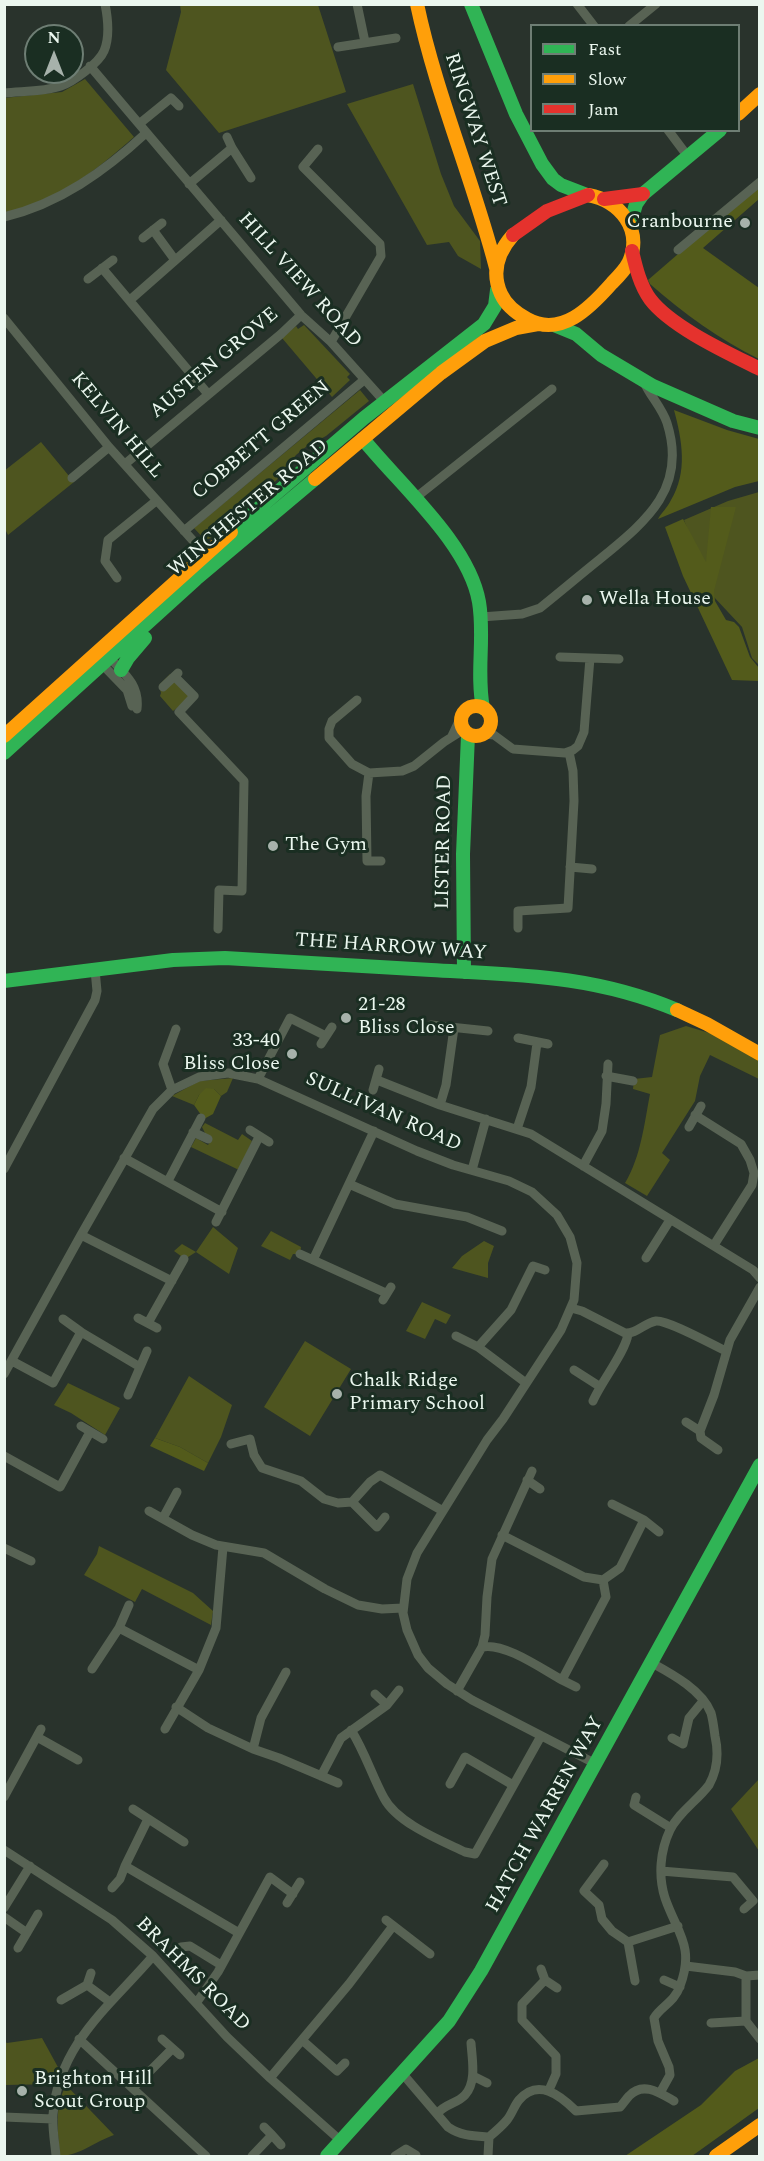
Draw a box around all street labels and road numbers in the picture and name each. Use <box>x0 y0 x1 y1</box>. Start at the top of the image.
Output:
street label: RINGWAY WEST <box>438 50 510 210</box>
street label: HILL VIEW ROAD <box>232 208 366 354</box>
street label: AUSTEN GROVE <box>146 303 284 425</box>
street label: KELVIN HILL <box>65 368 167 484</box>
street label: COBBETT GREEN <box>188 376 336 506</box>
street label: WINCHESTER ROAD <box>164 435 334 583</box>
street label: LISTER ROAD <box>432 774 458 910</box>
street label: THE HARROW WAY <box>294 929 488 967</box>
street label: SULLIVAN ROAD <box>301 1068 465 1158</box>
street label: HATCH WARREN WAY <box>482 1713 610 1917</box>
street label: BRAHMS ROAD <box>130 1913 254 2037</box>

